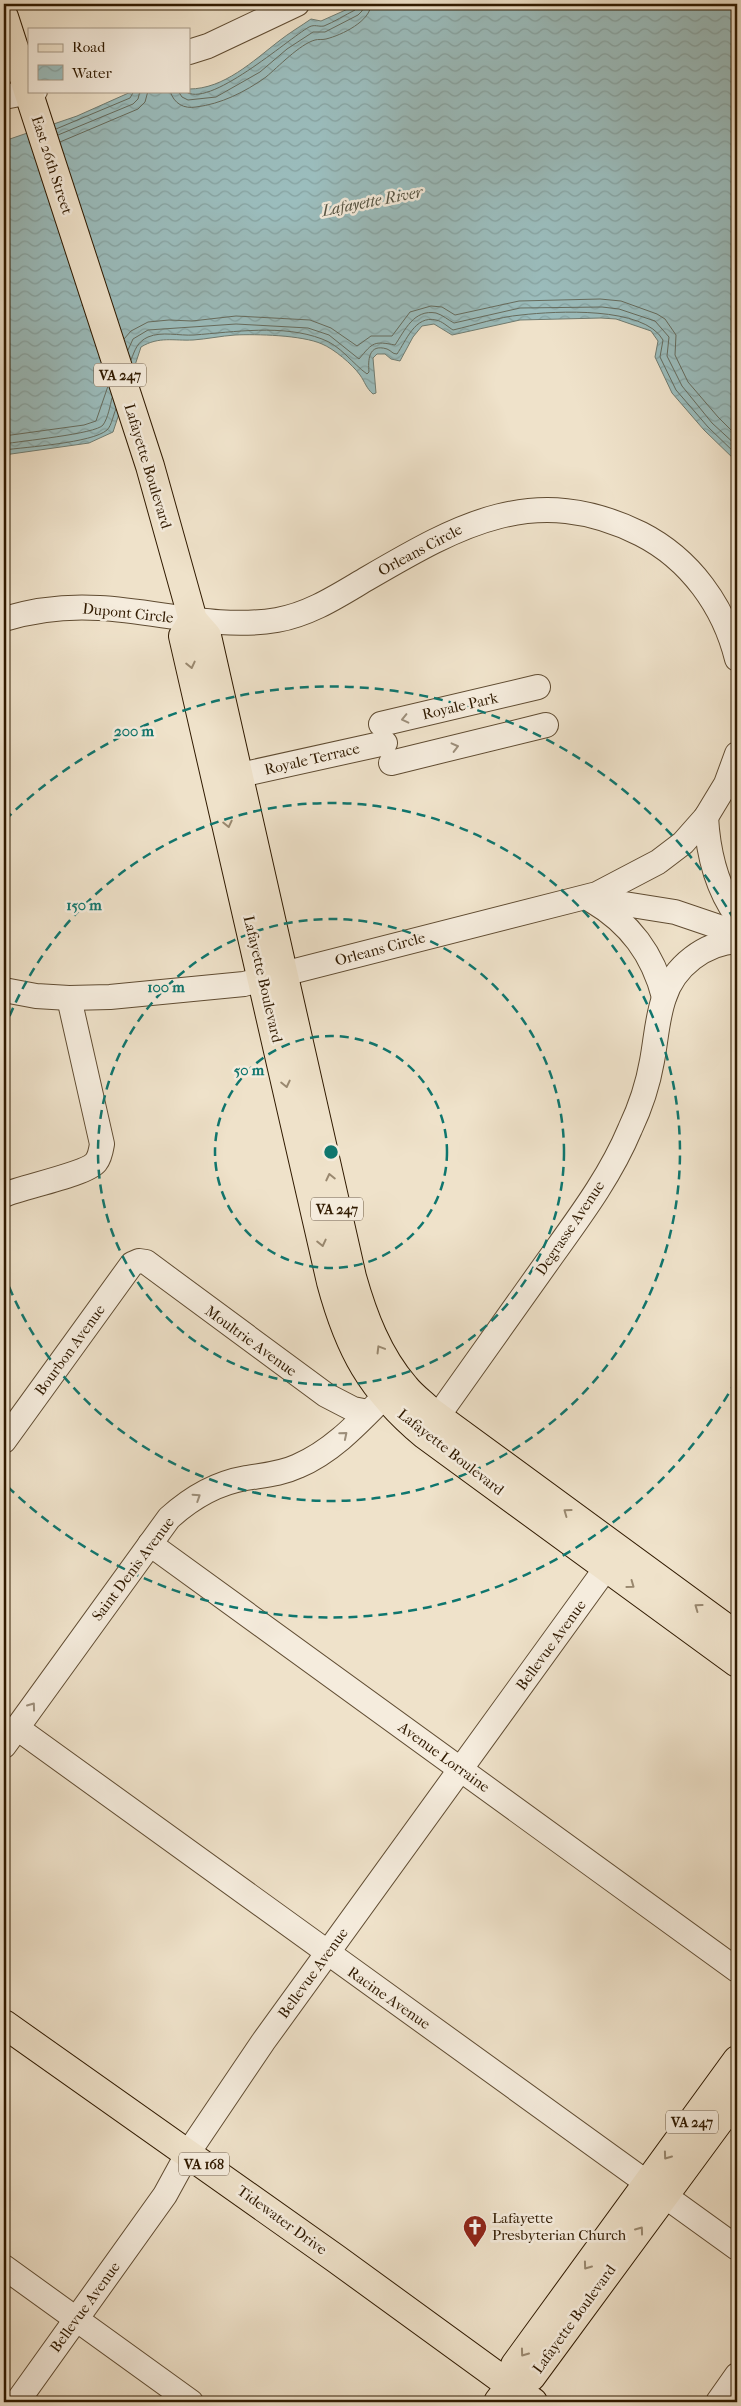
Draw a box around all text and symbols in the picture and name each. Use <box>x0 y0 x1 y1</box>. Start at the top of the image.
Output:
legend <box>28 28 190 92</box>
text: Road <box>72 38 106 56</box>
text: Water <box>71 64 112 82</box>
street label: East 26th Street <box>28 113 77 217</box>
water label: Lafayette River <box>319 182 426 220</box>
road number: VA 247 <box>94 364 146 386</box>
street label: Lafayette Boulevard <box>120 401 176 531</box>
street label: Orleans Circle <box>375 520 466 580</box>
street label: Dupont Circle <box>82 599 175 627</box>
one-way arrow <box>185 661 195 669</box>
street label: Royale Park <box>420 689 500 723</box>
one-way arrow <box>401 713 409 724</box>
text: 200 m <box>114 722 154 740</box>
street label: Royale Terrace <box>263 739 362 779</box>
one-way arrow <box>451 743 459 753</box>
one-way arrow <box>222 819 232 828</box>
text: 150 m <box>66 896 102 914</box>
street label: Lafayette Boulevard <box>240 914 287 1045</box>
street label: Orleans Circle <box>333 928 428 970</box>
text: 100 m <box>147 978 185 996</box>
text: 50 m <box>234 1061 265 1079</box>
one-way arrow <box>280 1080 291 1089</box>
centre of rings <box>322 1143 340 1161</box>
one-way arrow <box>325 1172 336 1181</box>
street label: Degrasse Avenue <box>532 1177 609 1279</box>
road number: VA 247 <box>311 1198 363 1220</box>
one-way arrow <box>316 1239 327 1247</box>
street label: Bourbon Avenue <box>31 1301 109 1399</box>
street label: Moultrie Avenue <box>202 1302 301 1381</box>
one-way arrow <box>377 1345 387 1354</box>
street label: Lafayette Boulevard <box>394 1405 508 1500</box>
one-way arrow <box>339 1432 348 1441</box>
one-way arrow <box>192 1494 201 1504</box>
one-way arrow <box>564 1509 573 1517</box>
street label: Saint Denis Avenue <box>88 1513 178 1625</box>
one-way arrow <box>625 1579 635 1588</box>
street label: Bellevue Avenue <box>512 1596 590 1694</box>
one-way arrow <box>695 1605 704 1613</box>
one-way arrow <box>26 1702 35 1712</box>
street label: Avenue Lorraine <box>394 1717 494 1796</box>
street label: Bellevue Avenue <box>274 1924 352 2022</box>
street label: Racine Avenue <box>344 1963 434 2033</box>
road number: VA 247 <box>666 2110 718 2134</box>
one-way arrow <box>664 2150 673 2159</box>
road number: VA 168 <box>179 2152 229 2176</box>
street label: Tidewater Drive <box>234 2181 331 2259</box>
place label: Lafayette Presbyterian Church <box>492 2209 627 2244</box>
church icon: Lafayette Presbyterian Church <box>462 2214 488 2248</box>
one-way arrow <box>634 2226 643 2236</box>
street label: Bellevue Avenue <box>46 2258 124 2356</box>
one-way arrow <box>584 2260 593 2270</box>
street label: Lafayette Boulevard <box>529 2261 620 2377</box>
one-way arrow <box>521 2347 530 2357</box>

